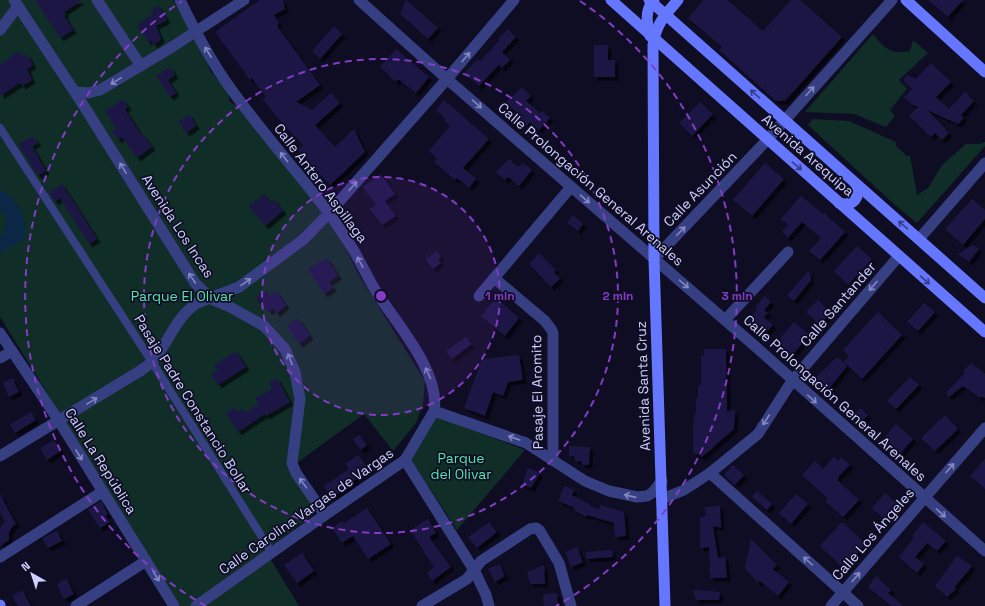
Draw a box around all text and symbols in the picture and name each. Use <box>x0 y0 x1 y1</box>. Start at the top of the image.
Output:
one-way arrow <box>203 46 211 58</box>
one-way arrow <box>461 52 470 62</box>
one-way arrow <box>110 77 122 85</box>
one-way arrow <box>806 86 815 96</box>
one-way arrow <box>750 90 760 99</box>
street label: Calle Prolongación General Arenales <box>494 98 688 270</box>
one-way arrow <box>471 100 482 109</box>
street label: Avenida Arequipa <box>758 110 858 200</box>
street label: Calle Antero Aspillaga <box>270 120 372 246</box>
street label: Calle Asunción <box>659 148 741 230</box>
one-way arrow <box>280 152 288 163</box>
one-way arrow <box>791 161 802 170</box>
one-way arrow <box>119 163 127 174</box>
street label: Avenida Los Incas <box>138 171 218 281</box>
one-way arrow <box>348 181 357 191</box>
one-way arrow <box>580 195 590 204</box>
one-way arrow <box>898 221 909 230</box>
one-way arrow <box>676 226 686 236</box>
one-way arrow <box>356 256 364 268</box>
street label: Calle Santander <box>796 258 880 350</box>
one-way arrow <box>188 273 196 284</box>
one-way arrow <box>920 275 931 284</box>
one-way arrow <box>241 278 252 286</box>
one-way arrow <box>678 280 689 289</box>
one-way arrow <box>869 281 878 291</box>
park label: Parque El Olivar <box>131 287 233 305</box>
text: 1 min <box>485 288 515 304</box>
text: 2 min <box>602 288 634 304</box>
text: 3 min <box>721 288 753 304</box>
centre of rings <box>374 289 388 303</box>
street label: Pasaje Padre Constancio Bollar <box>130 311 256 497</box>
street label: Calle Prolongación General Arenales <box>740 311 930 485</box>
street label: Avenida Santa Cruz <box>632 321 654 451</box>
street label: Pasaje El Aromito <box>527 335 547 449</box>
one-way arrow <box>285 353 293 365</box>
one-way arrow <box>424 367 431 379</box>
one-way arrow <box>807 394 817 403</box>
one-way arrow <box>86 396 98 404</box>
street label: Calle La República <box>61 404 141 518</box>
one-way arrow <box>762 414 770 426</box>
one-way arrow <box>509 434 521 442</box>
street label: Calle Carolina Vargas de Vargas <box>215 444 397 578</box>
one-way arrow <box>75 449 83 460</box>
park label: Parque del Olivar <box>430 449 492 483</box>
one-way arrow <box>946 462 955 473</box>
one-way arrow <box>299 478 307 489</box>
street label: Calle Los Ángeles <box>828 484 918 584</box>
one-way arrow <box>624 491 637 499</box>
one-way arrow <box>936 508 946 517</box>
north arrow <box>12 554 52 594</box>
one-way arrow <box>803 557 813 566</box>
text: N <box>18 558 33 574</box>
one-way arrow <box>152 570 160 582</box>
one-way arrow <box>852 571 861 582</box>

